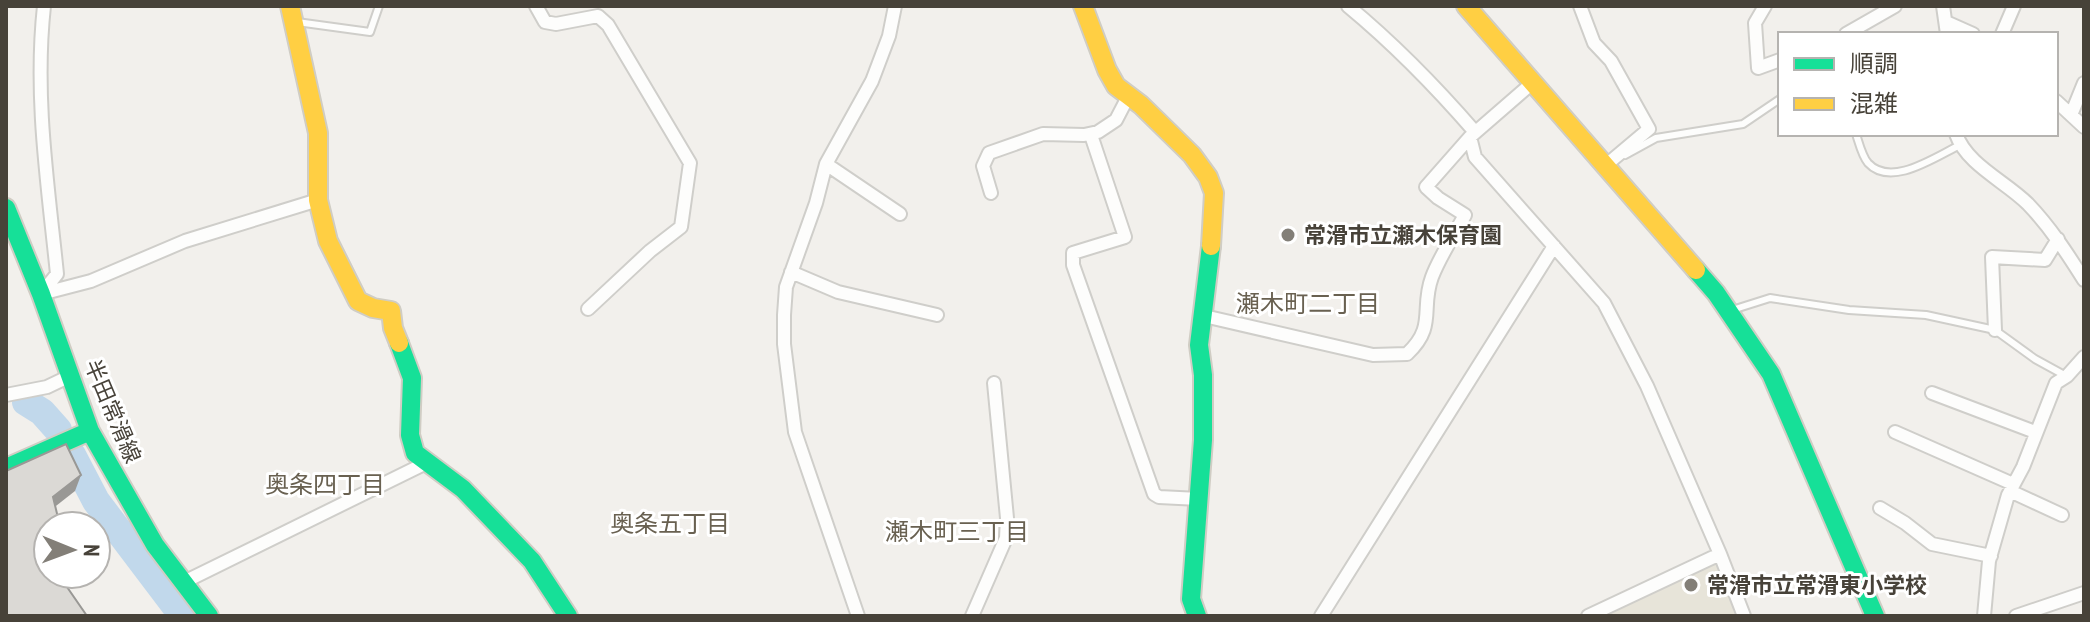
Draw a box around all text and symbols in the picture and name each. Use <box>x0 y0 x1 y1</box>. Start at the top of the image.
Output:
legend <box>1778 32 2058 136</box>
text: 順調 <box>1850 48 1898 79</box>
text: 混雑 <box>1850 88 1898 119</box>
place label: 常滑市立瀬木保育園 <box>1304 221 1502 249</box>
marker: 常滑市立瀬木保育園 <box>1279 226 1297 244</box>
district label: 瀬木町二丁目 <box>1236 288 1380 319</box>
street label: 半田常滑線 <box>79 355 147 467</box>
district label: 奥条四丁目 <box>265 469 385 500</box>
district label: 奥条五丁目 <box>610 508 730 539</box>
north arrow <box>32 510 112 590</box>
district label: 瀬木町三丁目 <box>885 516 1029 547</box>
text: N <box>78 544 106 557</box>
place label: 常滑市立常滑東小学校 <box>1707 571 1927 599</box>
marker: 常滑市立常滑東小学校 <box>1682 576 1700 594</box>

